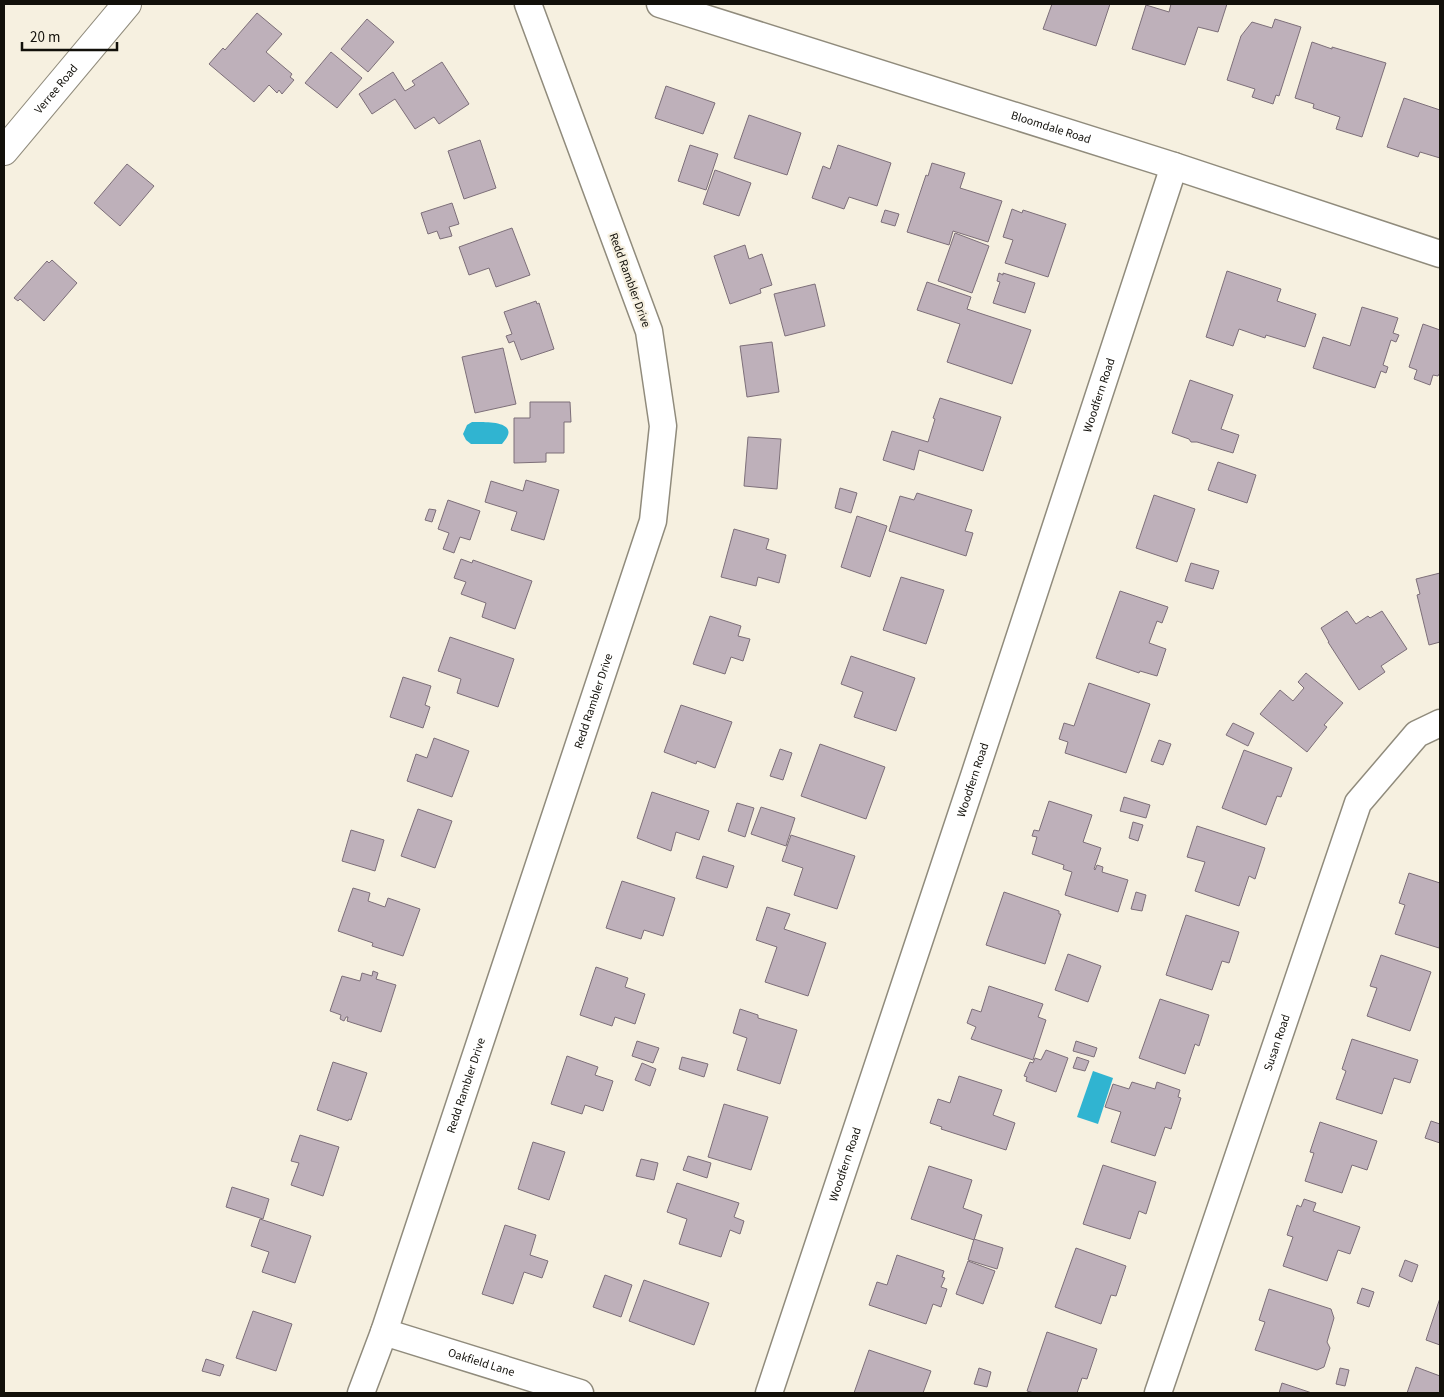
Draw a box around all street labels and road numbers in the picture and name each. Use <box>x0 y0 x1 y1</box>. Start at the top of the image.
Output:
street label: Verree Road <box>30 61 82 118</box>
street label: Bloomdale Road <box>1009 107 1093 148</box>
street label: Redd Rambler Drive <box>605 231 655 330</box>
street label: Woodfern Road <box>1079 356 1119 435</box>
street label: Redd Rambler Drive <box>570 651 618 751</box>
street label: Woodfern Road <box>953 741 993 820</box>
street label: Susan Road <box>1260 1012 1295 1073</box>
street label: Redd Rambler Drive <box>443 1036 490 1135</box>
street label: Woodfern Road <box>825 1125 866 1204</box>
street label: Oakfield Lane <box>446 1344 517 1381</box>

